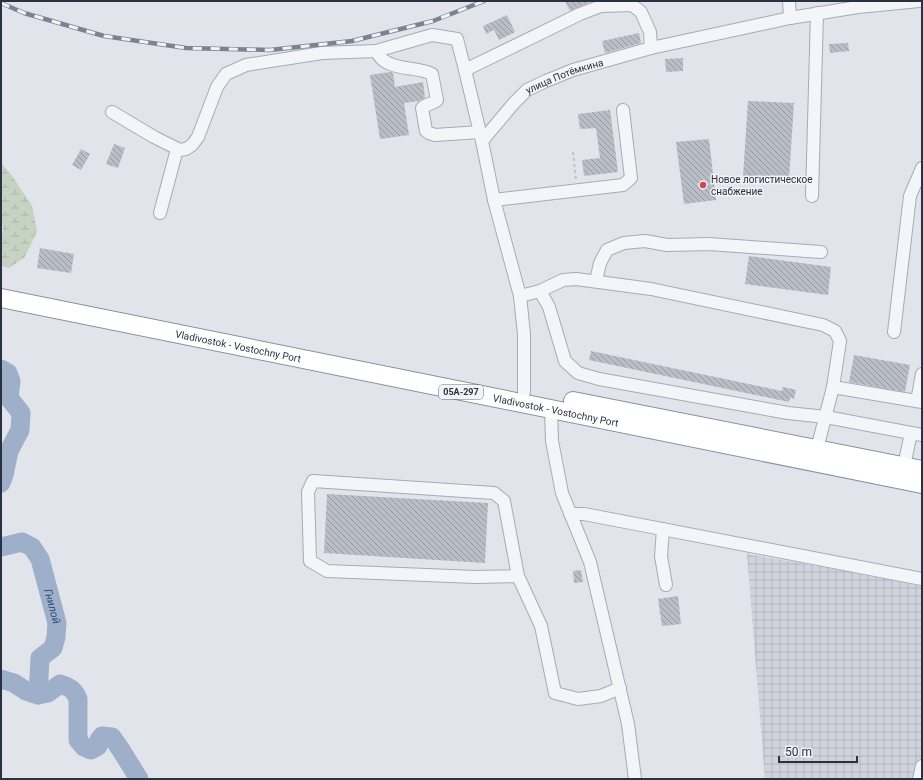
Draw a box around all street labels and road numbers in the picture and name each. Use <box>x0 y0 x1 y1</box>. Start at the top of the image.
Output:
street label: улица Потёмкина <box>524 57 604 96</box>
street label: Vladivostok - Vostochny Port <box>174 328 302 364</box>
road number: 05А-297 <box>439 385 483 399</box>
street label: Vladivostok - Vostochny Port <box>492 392 620 429</box>

